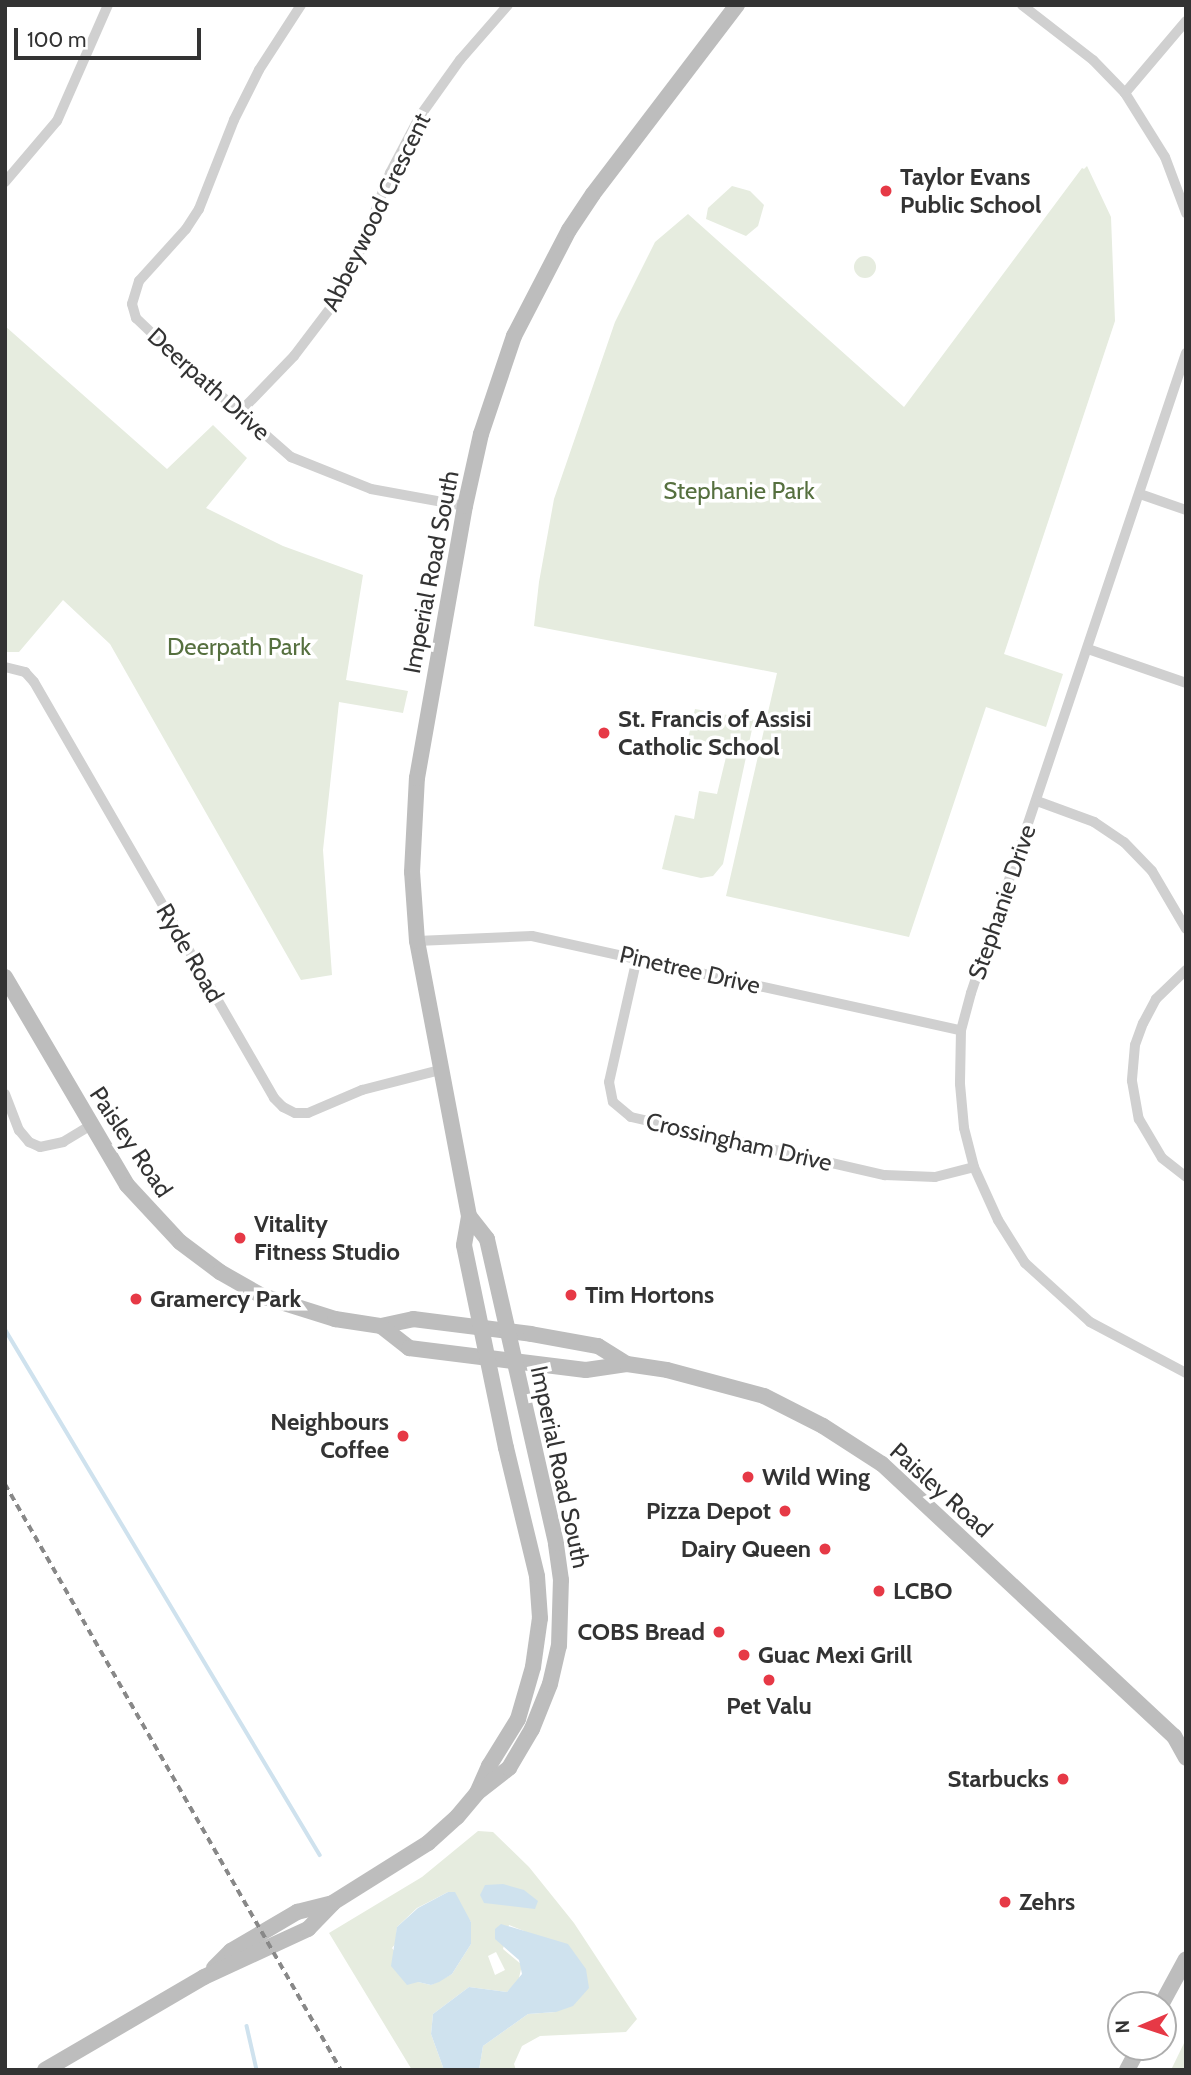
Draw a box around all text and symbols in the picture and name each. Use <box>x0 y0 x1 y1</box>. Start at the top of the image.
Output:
scale bar <box>18 14 205 58</box>
text: 100 m <box>27 27 86 52</box>
street label: Abbeywood Crescent <box>316 108 436 316</box>
place label: Taylor Evans Public School <box>900 163 1041 219</box>
marker: Taylor Evans Public School <box>878 183 894 199</box>
street label: Deerpath Drive <box>142 322 276 446</box>
street label: Imperial Road South <box>397 468 465 676</box>
park label: Stephanie Park <box>663 477 815 505</box>
park label: Deerpath Park <box>167 633 311 661</box>
place label: St. Francis of Assisi Catholic School <box>618 705 812 761</box>
marker: St. Francis of Assisi Catholic School <box>596 725 612 741</box>
street label: Stephanie Drive <box>962 821 1042 983</box>
street label: Ryde Road <box>150 899 230 1007</box>
street label: Pinetree Drive <box>617 940 763 1000</box>
street label: Paisley Road <box>83 1081 179 1203</box>
street label: Crossingham Drive <box>643 1107 835 1177</box>
place label: Vitality Fitness Studio <box>254 1210 400 1266</box>
marker: Vitality Fitness Studio <box>232 1230 248 1246</box>
place label: Tim Hortons <box>585 1281 714 1309</box>
place label: Gramercy Park <box>150 1285 301 1313</box>
marker: Tim Hortons <box>563 1287 579 1303</box>
marker: Gramercy Park <box>128 1291 144 1307</box>
street label: Imperial Road South <box>524 1363 596 1571</box>
place label: Neighbours Coffee <box>270 1408 389 1464</box>
marker: Neighbours Coffee <box>395 1428 411 1444</box>
street label: Paisley Road <box>884 1437 998 1543</box>
place label: Wild Wing <box>762 1463 870 1491</box>
marker: Wild Wing <box>740 1469 756 1485</box>
place label: Pizza Depot <box>646 1497 771 1525</box>
marker: Pizza Depot <box>777 1503 793 1519</box>
place label: Dairy Queen <box>681 1535 811 1563</box>
marker: Dairy Queen <box>817 1541 833 1557</box>
place label: LCBO <box>893 1577 953 1605</box>
marker: LCBO <box>871 1583 887 1599</box>
place label: COBS Bread <box>577 1618 705 1646</box>
marker: COBS Bread <box>711 1624 727 1640</box>
place label: Guac Mexi Grill <box>758 1641 912 1669</box>
marker: Guac Mexi Grill <box>736 1647 752 1663</box>
marker: Pet Valu <box>761 1672 777 1688</box>
place label: Pet Valu <box>726 1692 812 1720</box>
place label: Starbucks <box>948 1765 1049 1793</box>
marker: Starbucks <box>1055 1771 1071 1787</box>
place label: Zehrs <box>1019 1888 1075 1916</box>
marker: Zehrs <box>997 1894 1013 1910</box>
north arrow <box>1107 1991 1177 2061</box>
text: N <box>1111 2020 1134 2034</box>

